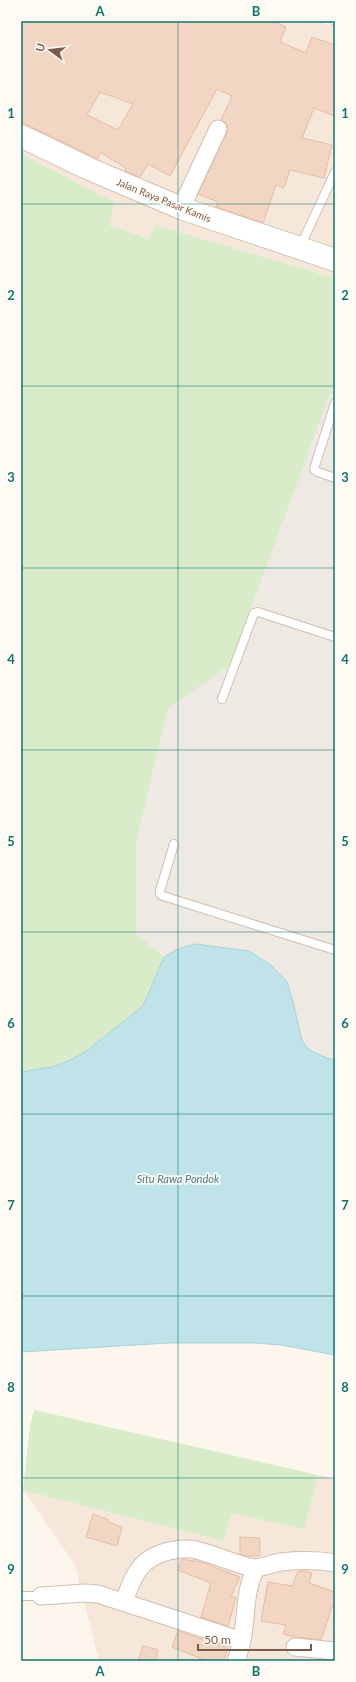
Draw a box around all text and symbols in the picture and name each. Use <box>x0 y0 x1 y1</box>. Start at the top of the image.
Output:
text: A <box>94 3 105 19</box>
text: B <box>252 3 261 19</box>
north arrow <box>30 30 70 70</box>
text: U <box>33 42 47 53</box>
text: 1 <box>7 105 15 121</box>
text: 1 <box>341 105 349 121</box>
street label: Jalan Raya Pasar Kamis <box>115 176 213 224</box>
text: 2 <box>7 287 15 303</box>
text: 2 <box>341 287 349 303</box>
text: 3 <box>7 469 15 485</box>
text: 3 <box>341 469 349 485</box>
text: 4 <box>7 651 15 667</box>
text: 4 <box>341 651 349 667</box>
text: 5 <box>7 833 15 849</box>
text: 5 <box>341 833 349 849</box>
text: 6 <box>7 1015 15 1031</box>
text: 6 <box>341 1015 349 1031</box>
water label: Situ Rawa Pondok <box>137 1172 220 1185</box>
text: 7 <box>7 1197 15 1213</box>
text: 7 <box>341 1197 349 1213</box>
text: 8 <box>7 1379 15 1395</box>
text: 8 <box>341 1379 349 1395</box>
text: 9 <box>7 1561 15 1577</box>
text: 9 <box>341 1561 349 1577</box>
scale bar <box>198 1626 311 1652</box>
text: 50 m <box>204 1632 231 1647</box>
text: A <box>94 1663 105 1679</box>
text: B <box>252 1663 261 1679</box>

